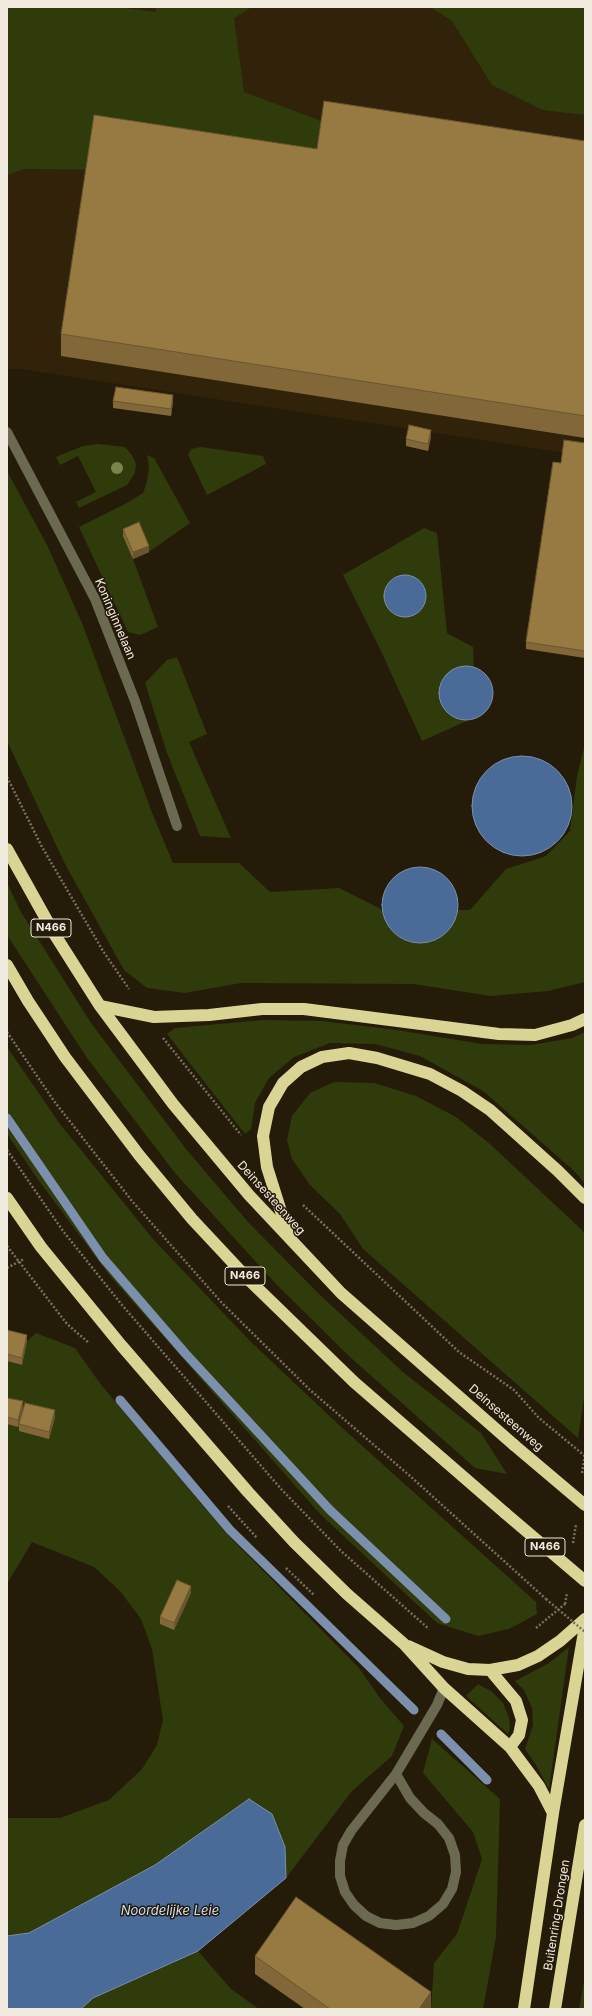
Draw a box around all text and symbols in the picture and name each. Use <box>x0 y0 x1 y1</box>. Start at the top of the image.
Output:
street label: Koninginnelaan <box>91 576 139 662</box>
road number: N466 <box>31 919 71 937</box>
street label: Deinsesteenweg <box>234 1158 308 1238</box>
road number: N466 <box>225 1267 265 1285</box>
street label: Deinsesteenweg <box>466 1382 546 1454</box>
road number: N466 <box>525 1538 565 1556</box>
street label: Buitenring-Drongen <box>541 1859 573 1971</box>
water label: Noordelijke Leie <box>121 1903 219 1919</box>

